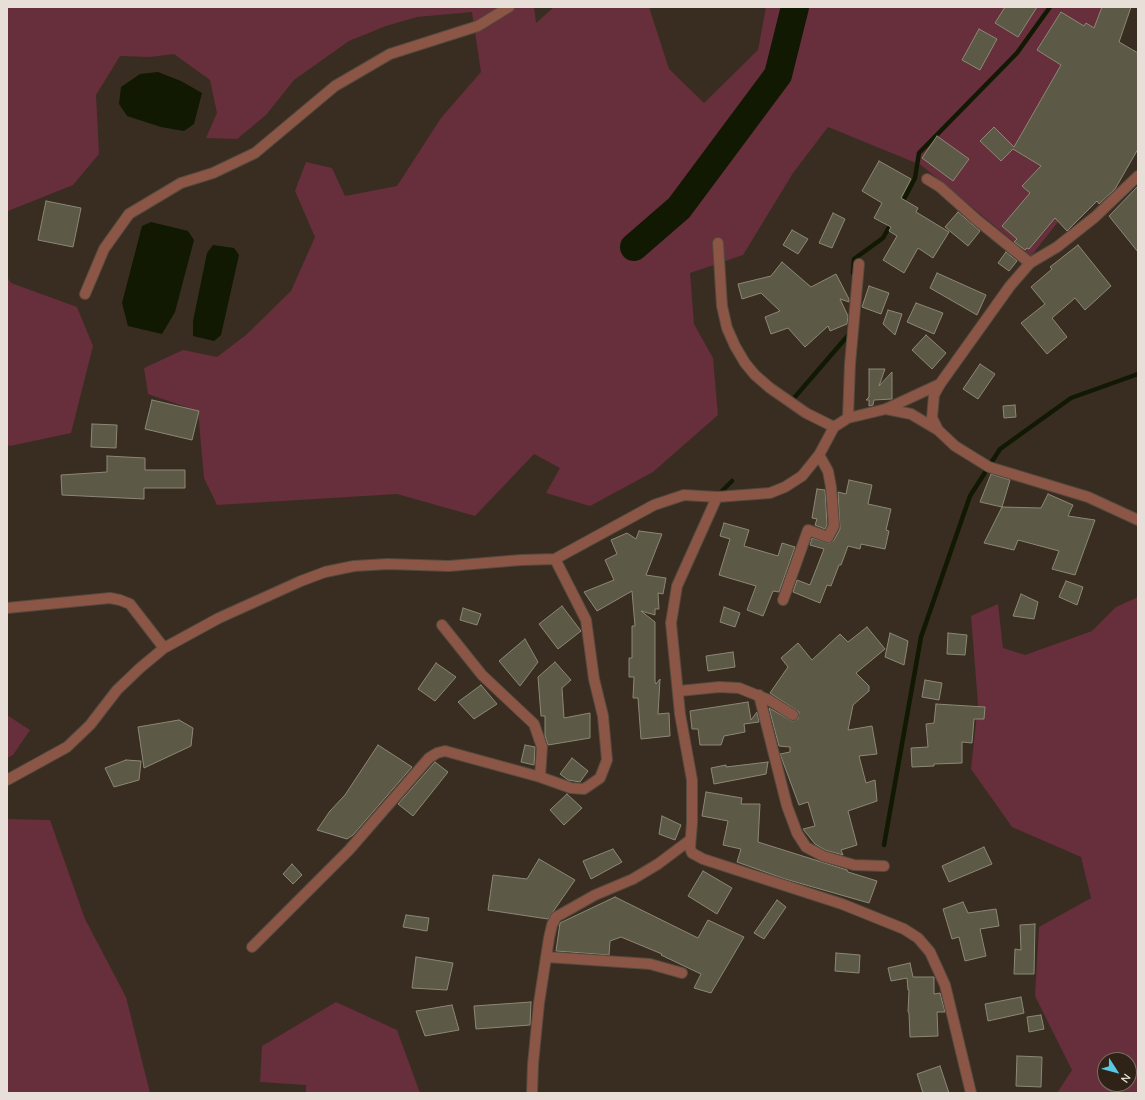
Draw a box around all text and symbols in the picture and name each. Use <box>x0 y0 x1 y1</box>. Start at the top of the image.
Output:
north arrow <box>1097 1052 1137 1092</box>
text: N <box>1118 1071 1134 1086</box>

